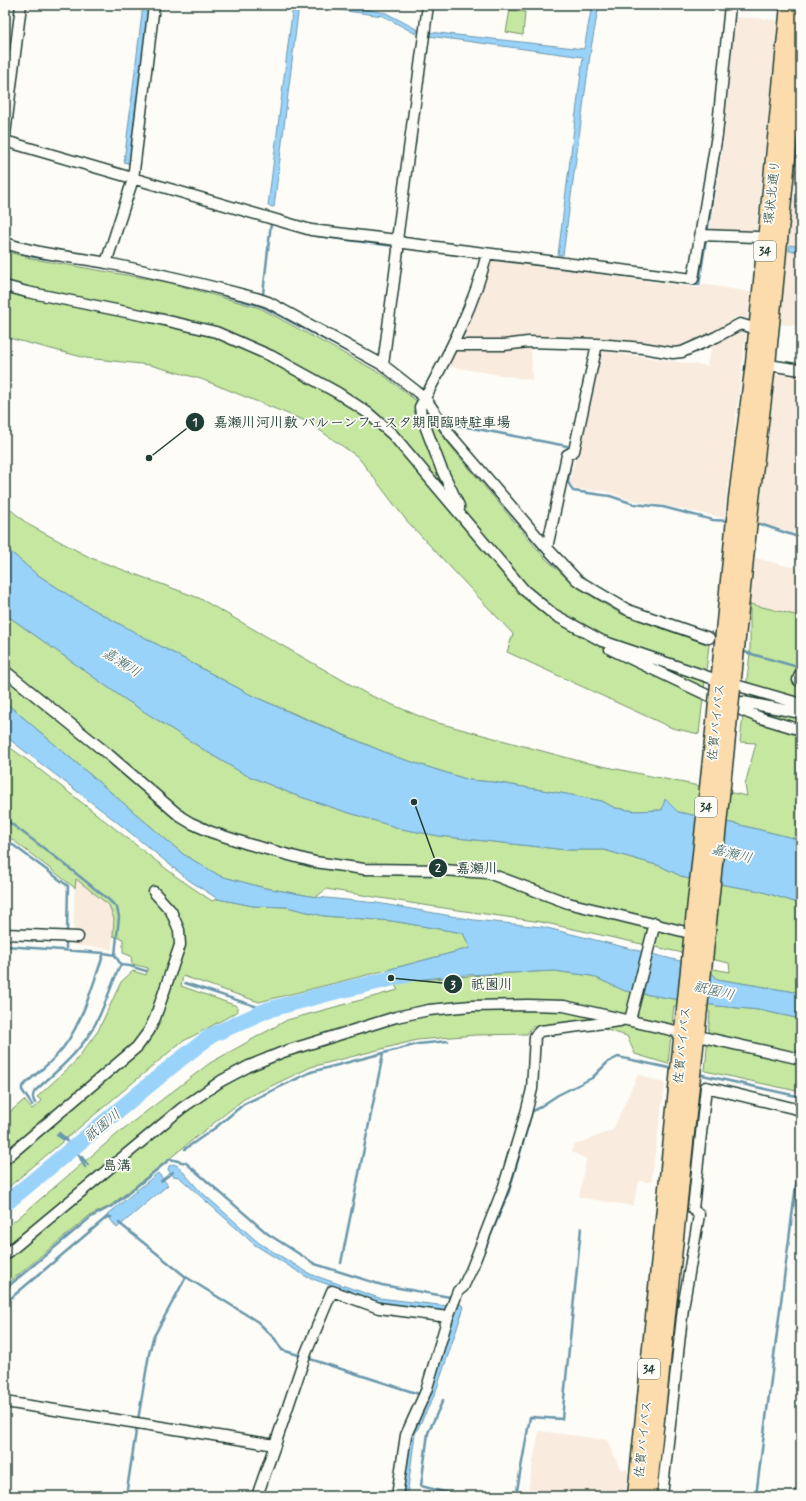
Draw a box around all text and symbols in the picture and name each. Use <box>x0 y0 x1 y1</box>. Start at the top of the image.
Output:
street label: 環状北通り <box>761 159 784 225</box>
road number: 34 <box>754 241 776 261</box>
callout: 嘉瀬川河川敷 バルーンフェスタ期間臨時駐車場 <box>185 409 519 435</box>
text: 嘉瀬川河川敷 バルーンフェスタ期間臨時駐車場 <box>214 414 510 432</box>
text: 1 <box>192 415 198 431</box>
water label: 嘉瀬川 <box>99 644 144 682</box>
street label: 佐賀バイパス <box>704 683 729 762</box>
road number: 34 <box>695 797 717 817</box>
water label: 嘉瀬川 <box>709 840 754 868</box>
callout: 嘉瀬川 <box>428 855 506 881</box>
text: 嘉瀬川 <box>456 860 498 878</box>
text: 2 <box>435 861 441 877</box>
callout: 祇園川 <box>443 971 521 997</box>
text: 祇園川 <box>471 976 513 994</box>
water label: 祇園川 <box>691 977 736 1005</box>
text: 3 <box>450 978 456 994</box>
street label: 佐賀バイパス <box>670 1006 695 1085</box>
water label: 祇園川 <box>81 1106 125 1146</box>
district label: 島溝 <box>103 1157 131 1175</box>
road number: 34 <box>638 1359 660 1379</box>
street label: 佐賀バイパス <box>631 1400 656 1479</box>

